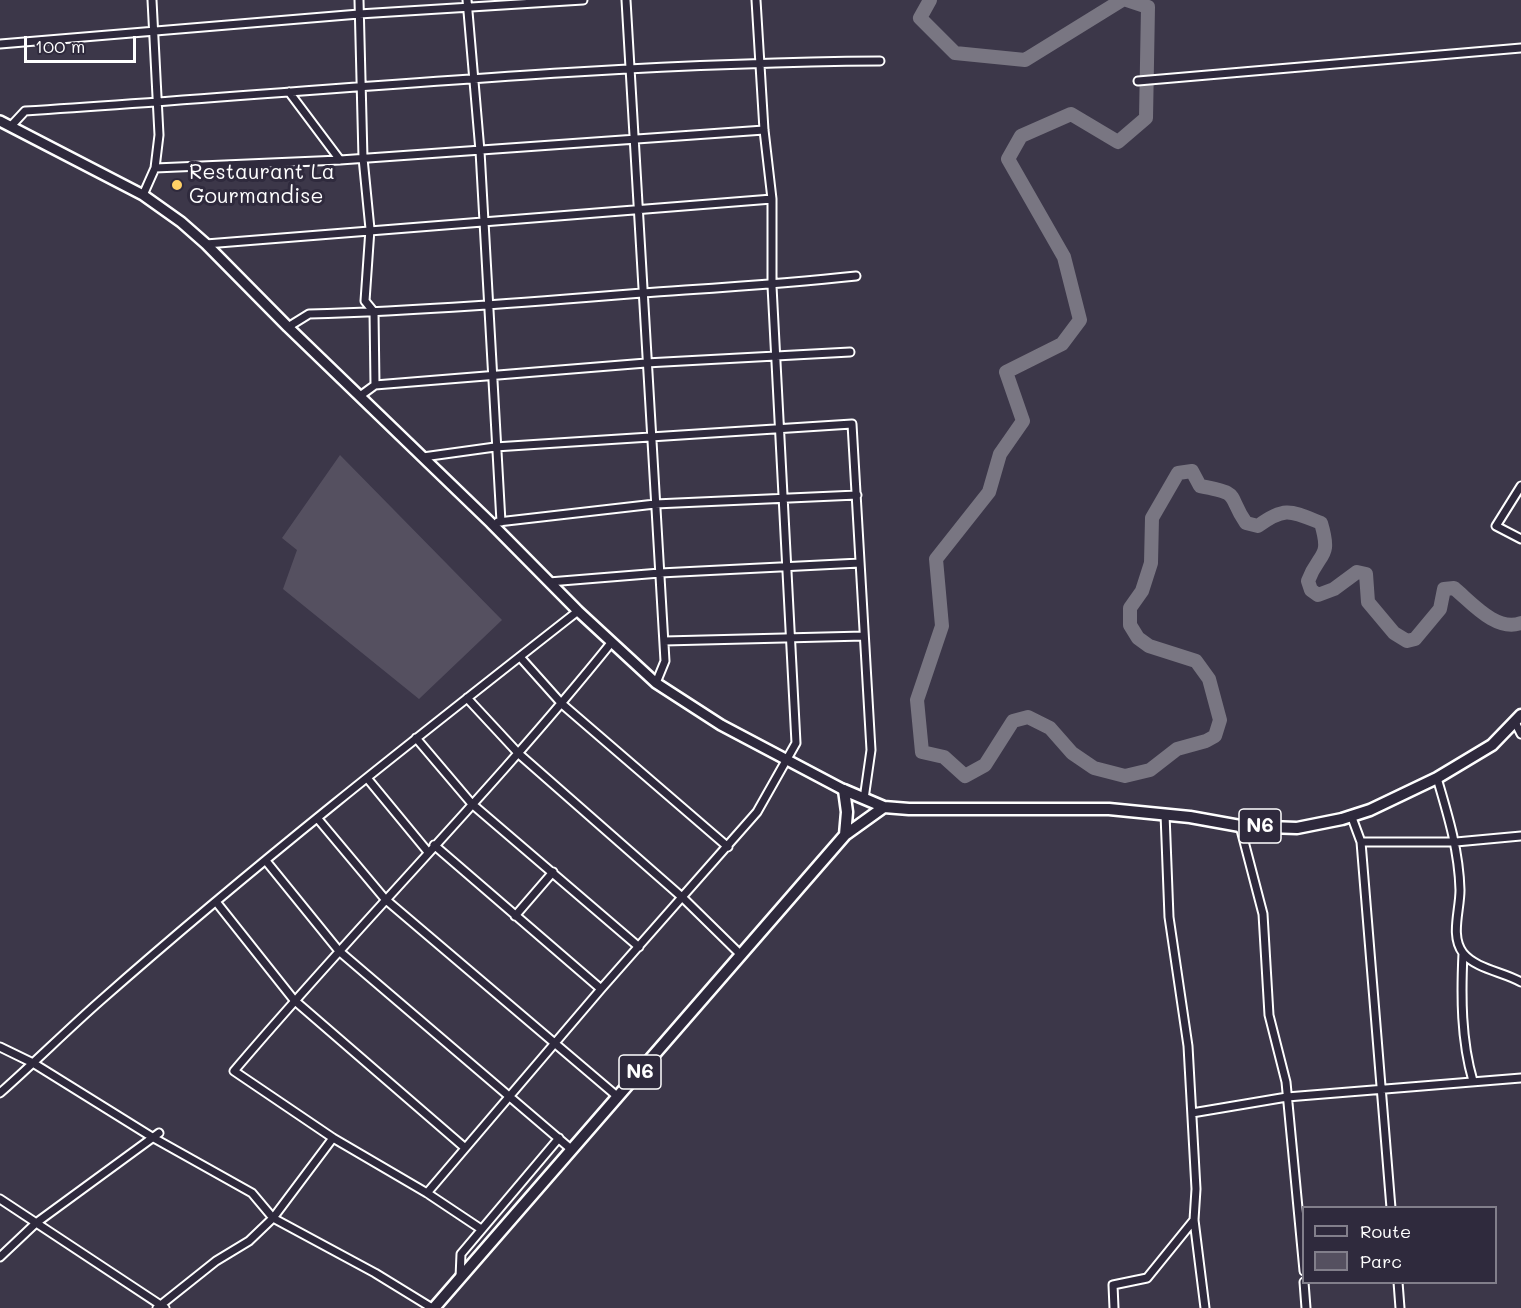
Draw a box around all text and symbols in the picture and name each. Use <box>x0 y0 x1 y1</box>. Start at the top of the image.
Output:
scale bar <box>27 24 140 62</box>
text: 100 m <box>35 34 85 58</box>
place label: Restaurant La Gourmandise <box>189 160 335 210</box>
marker: Restaurant La Gourmandise <box>170 178 184 192</box>
road number: N6 <box>1239 809 1281 843</box>
road number: N6 <box>619 1055 661 1089</box>
legend <box>1302 1206 1497 1284</box>
text: Route <box>1360 1219 1411 1243</box>
text: Parc <box>1360 1249 1402 1273</box>

